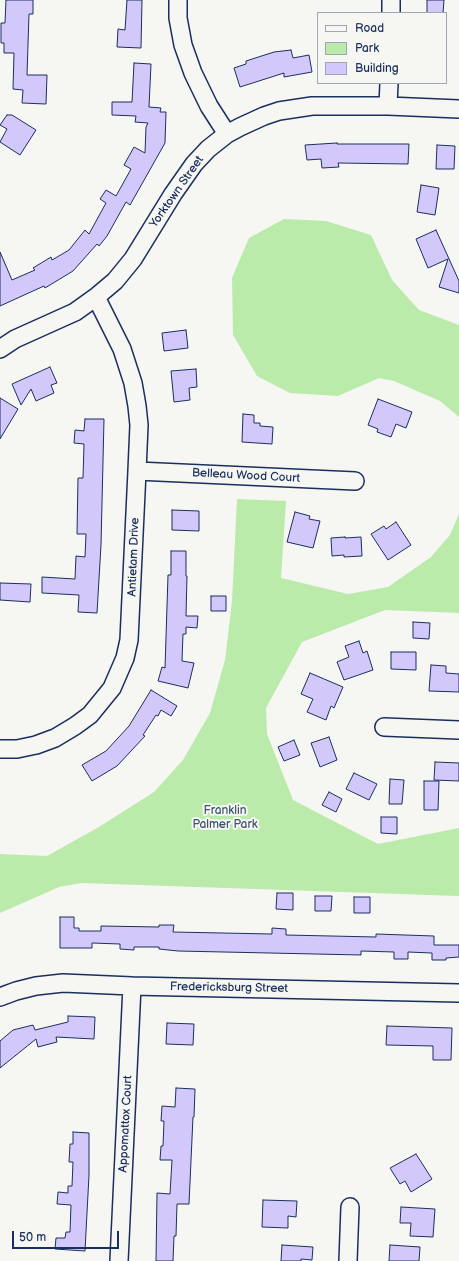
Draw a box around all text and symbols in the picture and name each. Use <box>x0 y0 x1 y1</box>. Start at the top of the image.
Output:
legend <box>317 12 447 84</box>
text: Road <box>355 21 384 36</box>
text: Park <box>355 41 379 56</box>
text: Building <box>355 61 399 76</box>
street label: Yorktown Street <box>147 153 207 231</box>
street label: Belleau Wood Court <box>191 466 301 486</box>
street label: Antietam Drive <box>125 517 143 597</box>
park label: Franklin Palmer Park <box>192 804 258 832</box>
street label: Fredericksburg Street <box>170 980 288 996</box>
street label: Appomattox Court <box>116 1075 136 1173</box>
scale bar <box>14 1223 121 1249</box>
text: 50 m <box>19 1230 46 1245</box>

